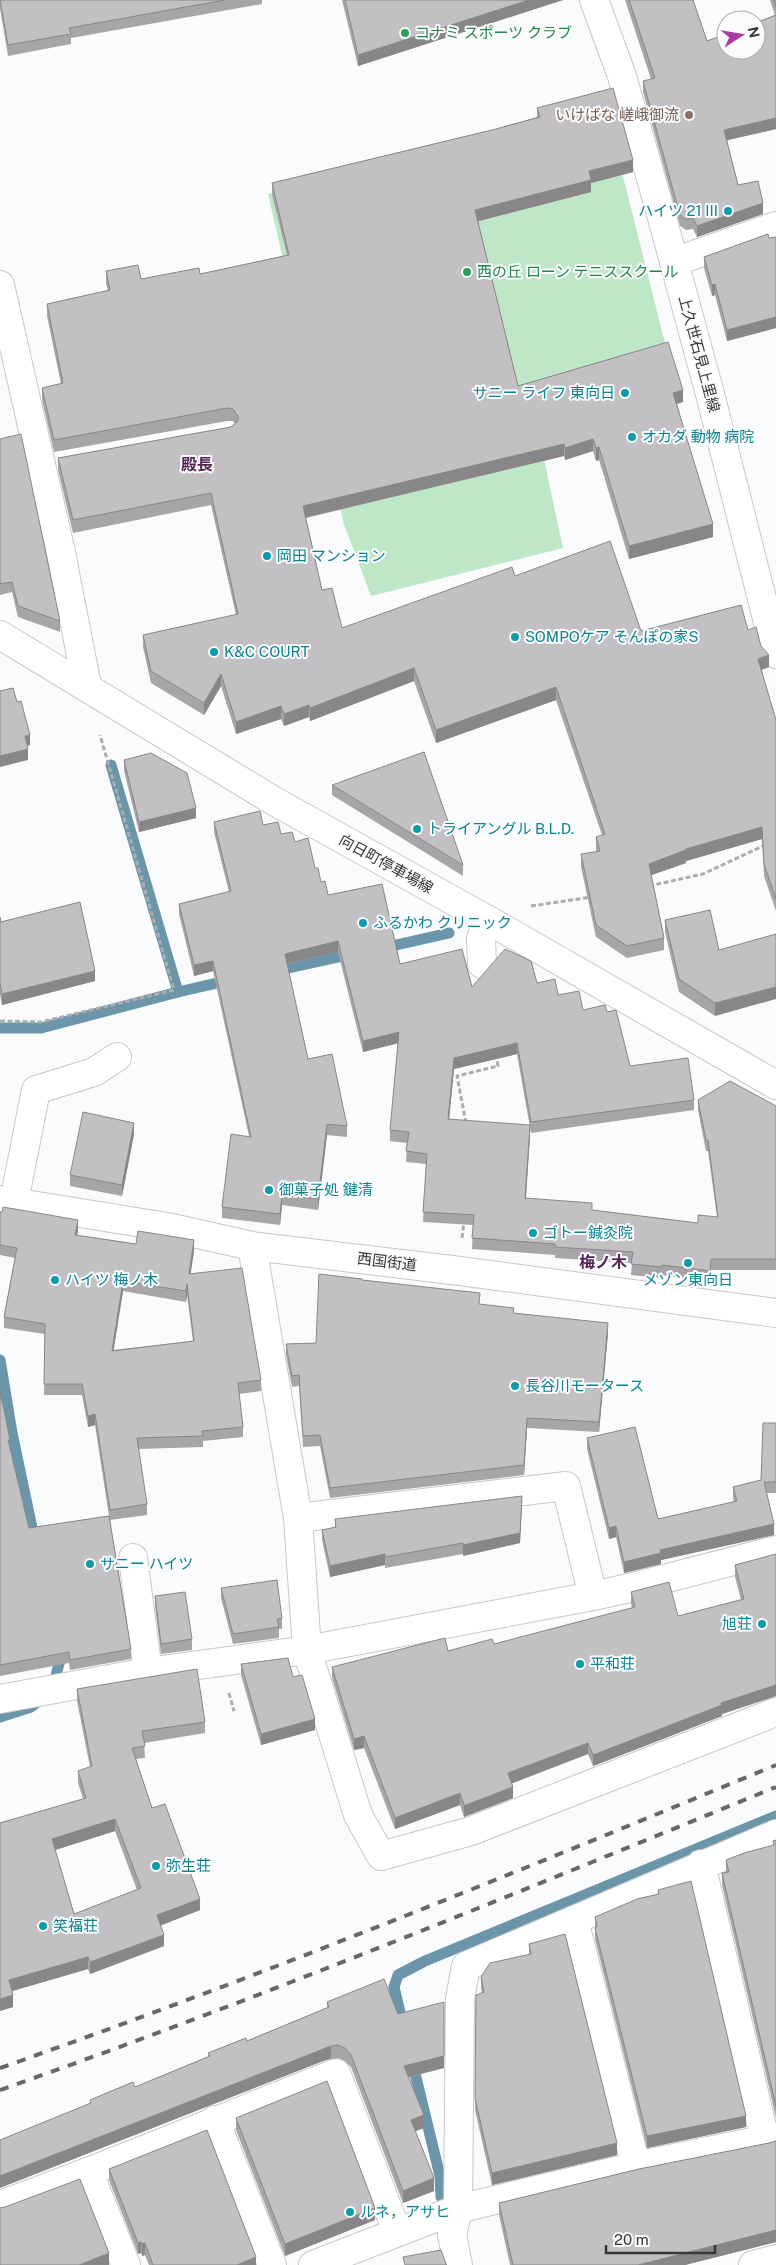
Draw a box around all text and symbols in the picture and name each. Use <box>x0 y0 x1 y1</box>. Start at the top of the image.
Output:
north arrow <box>716 10 766 60</box>
place label: コナミ スポーツ クラブ <box>415 24 572 41</box>
text: N <box>745 25 763 39</box>
marker: コナミ スポーツ クラブ <box>399 27 411 39</box>
place label: いけばな 嵯峨御流 <box>555 106 679 123</box>
marker: いけばな 嵯峨御流 <box>683 109 695 121</box>
place label: ハイツ 21 III <box>638 202 718 219</box>
marker: ハイツ 21 III <box>722 205 734 217</box>
place label: 西の丘 ローン テニススクール <box>477 263 679 280</box>
marker: 西の丘 ローン テニススクール <box>461 266 473 278</box>
street label: 上久世石見上里線 <box>676 294 723 414</box>
place label: サニー ライフ 東向日 <box>473 384 615 401</box>
marker: サニー ライフ 東向日 <box>619 387 631 399</box>
place label: オカダ 動物 病院 <box>642 428 754 445</box>
marker: オカダ 動物 病院 <box>626 431 638 443</box>
district label: 殿長 <box>181 455 213 474</box>
place label: 岡田 マンション <box>277 547 386 564</box>
marker: 岡田 マンション <box>261 550 273 562</box>
place label: SOMPOケア そんぽの家S <box>525 628 698 645</box>
marker: SOMPOケア そんぽの家S <box>509 631 521 643</box>
place label: K&C COURT <box>224 643 309 660</box>
marker: K&C COURT <box>208 646 220 658</box>
place label: トライアングル B.L.D. <box>427 820 574 837</box>
marker: トライアングル B.L.D. <box>411 823 423 835</box>
street label: 向日町停車場線 <box>336 831 436 896</box>
place label: ふるかわ クリニック <box>373 914 512 931</box>
marker: ふるかわ クリニック <box>357 917 369 929</box>
place label: 御菓子処 鍵清 <box>279 1181 373 1198</box>
marker: 御菓子処 鍵清 <box>263 1184 275 1196</box>
place label: ゴトー鍼灸院 <box>543 1224 633 1241</box>
marker: ゴトー鍼灸院 <box>527 1227 539 1239</box>
street label: 西国街道 <box>356 1249 418 1274</box>
district label: 梅ノ木 <box>579 1253 627 1272</box>
marker: メゾン東向日 <box>682 1257 694 1269</box>
place label: ハイツ 梅ノ木 <box>65 1271 158 1288</box>
place label: メゾン東向日 <box>643 1271 733 1288</box>
marker: ハイツ 梅ノ木 <box>49 1274 61 1286</box>
place label: 長谷川モータース <box>525 1377 644 1394</box>
marker: 長谷川モータース <box>509 1380 521 1392</box>
place label: サニー ハイツ <box>100 1555 193 1572</box>
marker: サニー ハイツ <box>84 1558 96 1570</box>
place label: 旭荘 <box>722 1615 752 1632</box>
marker: 旭荘 <box>756 1618 768 1630</box>
place label: 平和荘 <box>590 1655 635 1672</box>
marker: 平和荘 <box>574 1658 586 1670</box>
place label: 弥生荘 <box>166 1857 211 1874</box>
marker: 弥生荘 <box>150 1860 162 1872</box>
place label: 笑福荘 <box>53 1917 98 1934</box>
marker: 笑福荘 <box>37 1920 49 1932</box>
place label: ルネ，アサヒ <box>360 2203 450 2220</box>
marker: ルネ，アサヒ <box>344 2206 356 2218</box>
scale bar <box>606 2222 715 2254</box>
text: 20 m <box>614 2231 649 2248</box>

